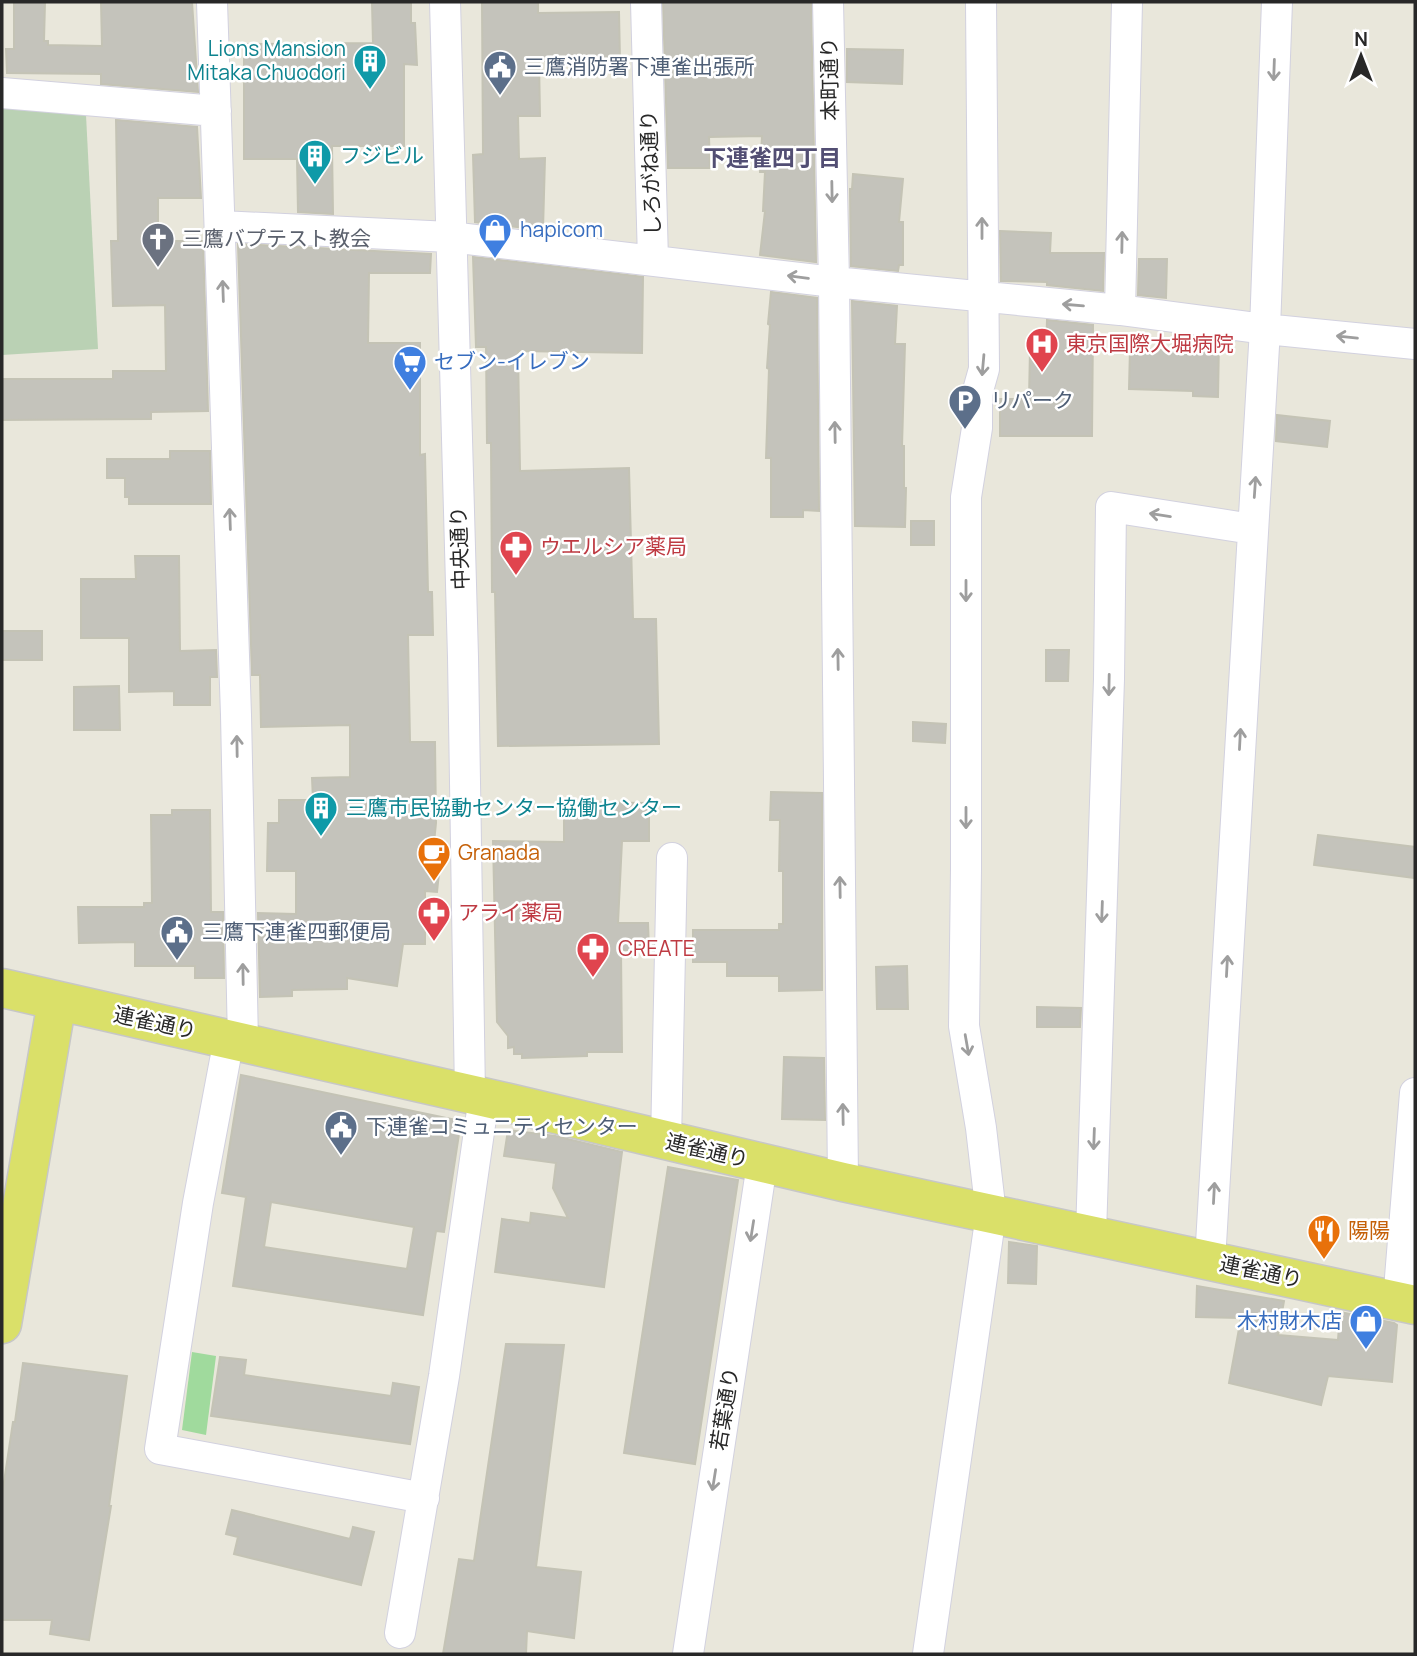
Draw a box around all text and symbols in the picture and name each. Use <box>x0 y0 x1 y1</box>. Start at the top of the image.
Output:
north arrow <box>1326 21 1396 91</box>
text: N <box>1354 26 1368 52</box>
place label: Lions Mansion Mitaka Chuodori <box>187 34 346 86</box>
street label: 本町通り <box>814 37 844 121</box>
building icon: Lions Mansion Mitaka Chuodori <box>351 42 389 91</box>
public building icon: 三鷹消防署下連雀出張所 <box>481 48 519 97</box>
place label: 三鷹消防署下連雀出張所 <box>524 52 755 80</box>
one-way arrow <box>1268 58 1281 81</box>
street label: しろがね通り <box>634 110 666 236</box>
building icon: フジビル <box>296 137 334 186</box>
place label: フジビル <box>340 141 424 169</box>
district label: 下連雀四丁目 <box>703 141 841 173</box>
one-way arrow <box>825 181 839 204</box>
shop icon: hapicom <box>476 211 514 260</box>
place label: hapicom <box>520 215 603 243</box>
one-way arrow <box>975 217 989 240</box>
church icon: 三鷹バプテスト教会 <box>139 220 177 269</box>
place label: 三鷹バプテスト教会 <box>182 224 371 252</box>
one-way arrow <box>1115 230 1128 253</box>
one-way arrow <box>787 271 810 284</box>
one-way arrow <box>216 280 230 303</box>
one-way arrow <box>1062 298 1085 311</box>
hospital icon: 東京国際大堀病院 <box>1023 325 1061 374</box>
place label: 東京国際大堀病院 <box>1066 329 1234 357</box>
one-way arrow <box>1337 330 1359 343</box>
supermarket icon: セブン-イレブン <box>391 343 429 392</box>
place label: セブン-イレブン <box>434 347 590 375</box>
one-way arrow <box>976 353 989 376</box>
parking icon: リパーク <box>946 382 984 431</box>
place label: リパーク <box>990 386 1074 414</box>
one-way arrow <box>828 420 842 443</box>
one-way arrow <box>1248 476 1261 499</box>
street label: 中央通り <box>444 506 474 590</box>
one-way arrow <box>224 508 237 531</box>
one-way arrow <box>1149 508 1172 521</box>
pharmacy icon: ウエルシア薬局 <box>497 528 535 577</box>
place label: ウエルシア薬局 <box>540 532 687 560</box>
one-way arrow <box>959 579 973 602</box>
one-way arrow <box>831 648 845 671</box>
one-way arrow <box>1102 673 1116 696</box>
one-way arrow <box>1234 728 1247 751</box>
one-way arrow <box>230 735 244 758</box>
building icon: 三鷹市民協動センター協働センター <box>302 789 340 838</box>
place label: 三鷹市民協動センター協働センター <box>346 793 682 821</box>
one-way arrow <box>959 806 973 829</box>
cafe icon: Granada <box>415 834 453 883</box>
place label: Granada <box>458 838 540 866</box>
one-way arrow <box>833 875 847 898</box>
pharmacy icon: アライ薬局 <box>415 894 453 943</box>
place label: アライ薬局 <box>458 898 563 926</box>
one-way arrow <box>1095 900 1108 923</box>
public building icon: 三鷹下連雀四郵便局 <box>158 913 196 962</box>
place label: 三鷹下連雀四郵便局 <box>202 917 391 945</box>
pharmacy icon: CREATE <box>574 930 612 979</box>
place label: CREATE <box>618 934 695 962</box>
one-way arrow <box>1220 955 1233 978</box>
one-way arrow <box>236 962 249 985</box>
street label: 連雀通り <box>111 1000 199 1044</box>
one-way arrow <box>961 1033 974 1056</box>
one-way arrow <box>836 1103 849 1126</box>
public building icon: 下連雀コミュニティセンター <box>322 1108 360 1157</box>
place label: 下連雀コミュニティセンター <box>366 1112 638 1140</box>
street label: 連雀通り <box>663 1127 751 1173</box>
one-way arrow <box>1088 1128 1101 1151</box>
one-way arrow <box>1207 1182 1220 1205</box>
restaurant icon: 陽陽 <box>1305 1212 1343 1261</box>
place label: 陽陽 <box>1348 1216 1390 1244</box>
one-way arrow <box>745 1219 758 1242</box>
street label: 連雀通り <box>1217 1249 1305 1293</box>
shop icon: 木村財木店 <box>1347 1302 1385 1351</box>
place label: 木村財木店 <box>1237 1306 1342 1334</box>
street label: 若葉通り <box>704 1365 744 1453</box>
one-way arrow <box>708 1468 721 1491</box>

